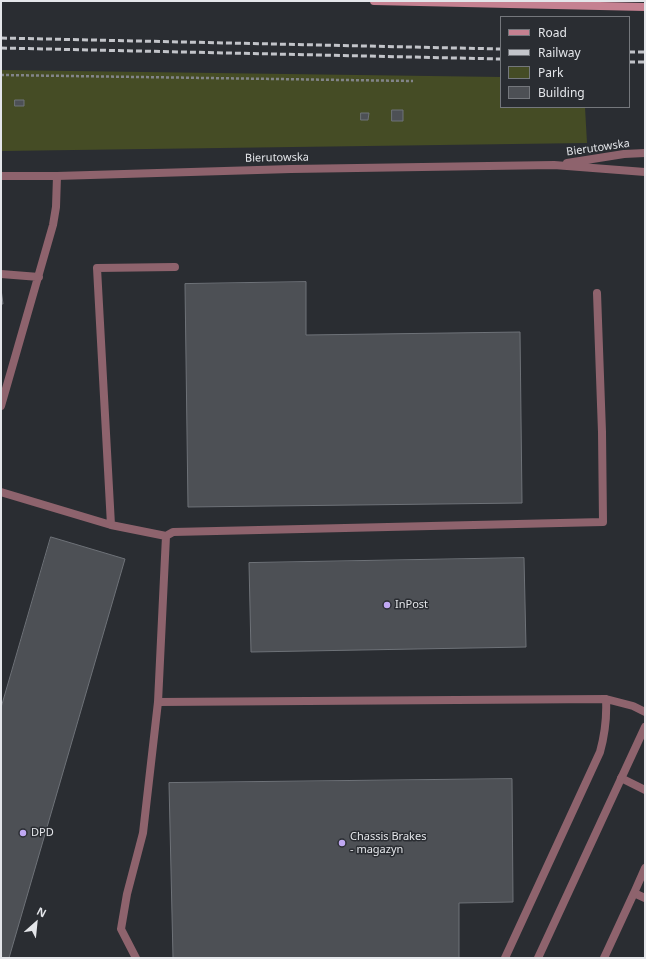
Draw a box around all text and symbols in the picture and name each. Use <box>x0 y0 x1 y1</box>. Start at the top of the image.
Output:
legend <box>500 16 630 108</box>
text: Road <box>538 24 567 41</box>
text: Railway <box>538 44 581 61</box>
text: Park <box>538 64 563 81</box>
text: Building <box>538 84 585 101</box>
street label: Bierutowska <box>565 137 631 159</box>
street label: Bierutowska <box>245 151 309 165</box>
place label: InPost <box>395 598 428 612</box>
marker: InPost <box>382 600 392 610</box>
place label: DPD <box>31 826 54 840</box>
marker: DPD <box>18 828 28 838</box>
place label: Chassis Brakes - magazyn <box>350 830 426 856</box>
marker: Chassis Brakes - magazyn <box>337 838 347 848</box>
north arrow <box>16 903 56 943</box>
text: N <box>34 903 49 921</box>

